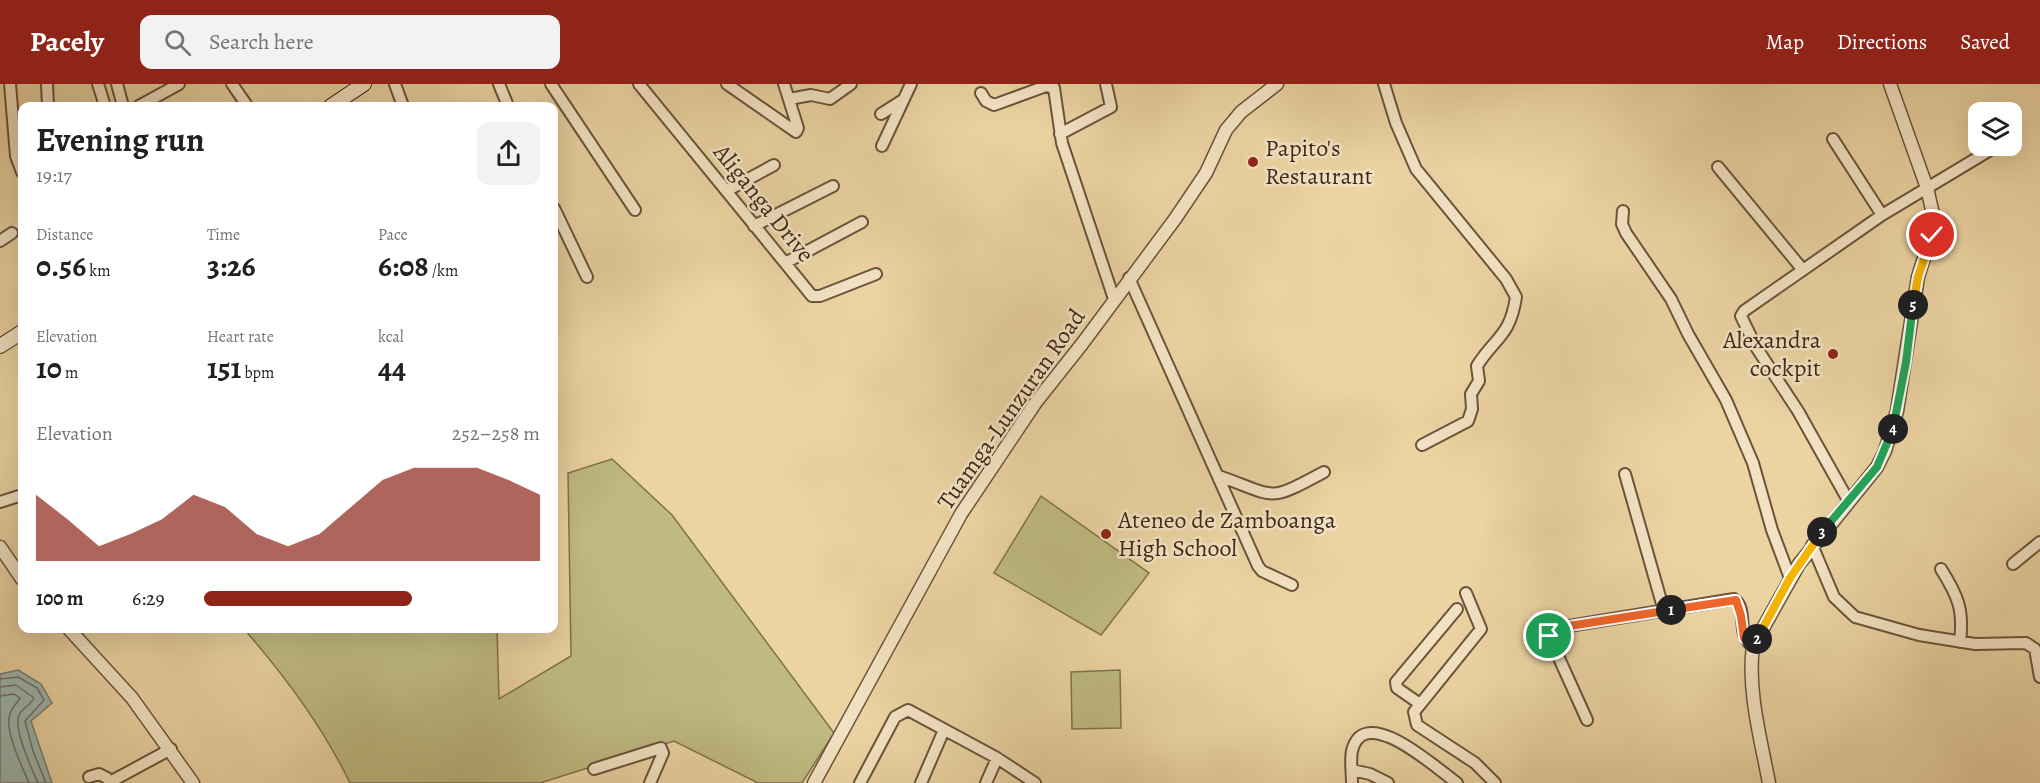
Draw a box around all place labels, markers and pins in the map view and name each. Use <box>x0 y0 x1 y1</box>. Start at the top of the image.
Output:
place label: Papito's Restaurant <box>1265 132 1373 192</box>
marker: Papito's Restaurant <box>1246 155 1260 169</box>
pin <box>1906 209 1957 260</box>
pin: 5 <box>1898 290 1928 320</box>
place label: Alexandra cockpit <box>1722 324 1822 384</box>
marker: Alexandra cockpit <box>1826 347 1840 361</box>
pin: 4 <box>1878 414 1908 444</box>
place label: Ateneo de Zamboanga High School <box>1117 504 1337 564</box>
pin: 3 <box>1807 517 1837 547</box>
marker: Ateneo de Zamboanga High School <box>1099 527 1113 541</box>
pin: 1 <box>1656 595 1686 625</box>
pin <box>1523 610 1574 661</box>
pin: 2 <box>1742 624 1772 654</box>

